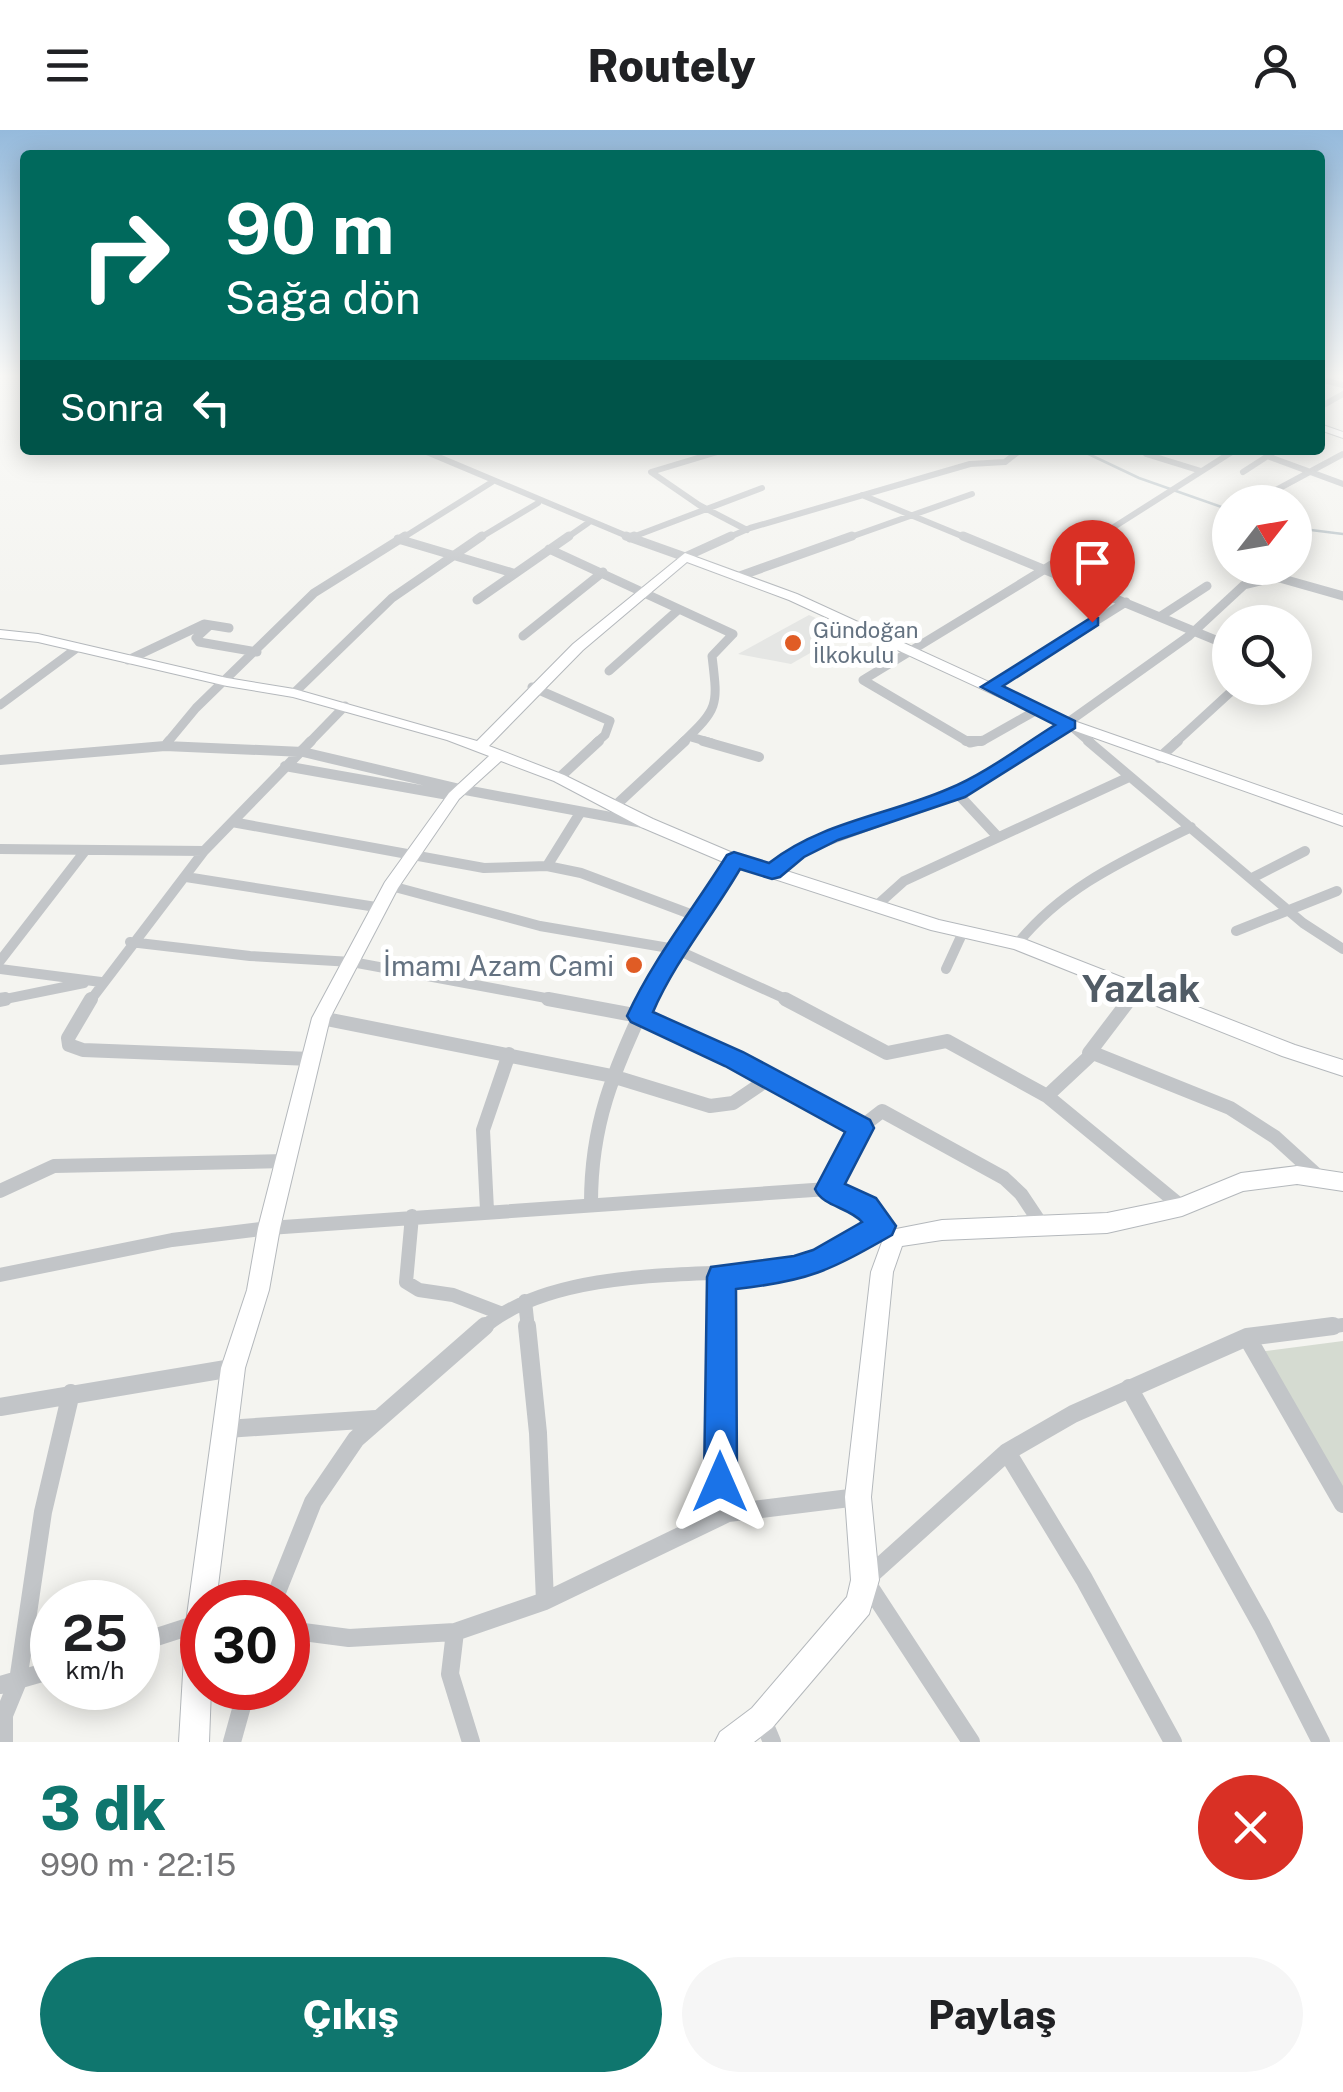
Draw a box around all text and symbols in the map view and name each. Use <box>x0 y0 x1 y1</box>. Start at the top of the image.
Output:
icon: menu <box>40 38 95 93</box>
icon: person <box>1248 38 1303 93</box>
text: Routely <box>587 39 756 92</box>
text: 90 m <box>225 187 395 270</box>
icon: right <box>60 190 190 320</box>
text: Sağa dön <box>225 271 421 324</box>
icon: left <box>184 380 239 435</box>
text: Sonra <box>60 385 164 430</box>
north arrow <box>1212 485 1312 585</box>
map controls <box>1212 485 1312 705</box>
pin <box>1050 520 1135 623</box>
icon: arrive <box>1065 535 1120 590</box>
button: search <box>1212 605 1312 705</box>
place label: Gündoğan İlkokulu <box>813 617 918 668</box>
marker: Gündoğan İlkokulu <box>782 632 804 654</box>
place label: İmamı Azam Cami <box>383 949 614 982</box>
marker: İmamı Azam Cami <box>623 954 645 976</box>
district label: Yazlak <box>1082 966 1200 1011</box>
position arrow <box>668 1430 772 1534</box>
speed limit sign: 30 <box>180 1580 310 1710</box>
text: 25 <box>62 1603 128 1662</box>
text: km/h <box>66 1655 124 1685</box>
text: 3 dk <box>40 1773 166 1844</box>
button: close <box>1198 1775 1303 1880</box>
text: 990 m · 22:15 <box>40 1846 236 1883</box>
button: Çıkış <box>40 1957 662 2072</box>
button: Paylaş <box>682 1957 1303 2072</box>

